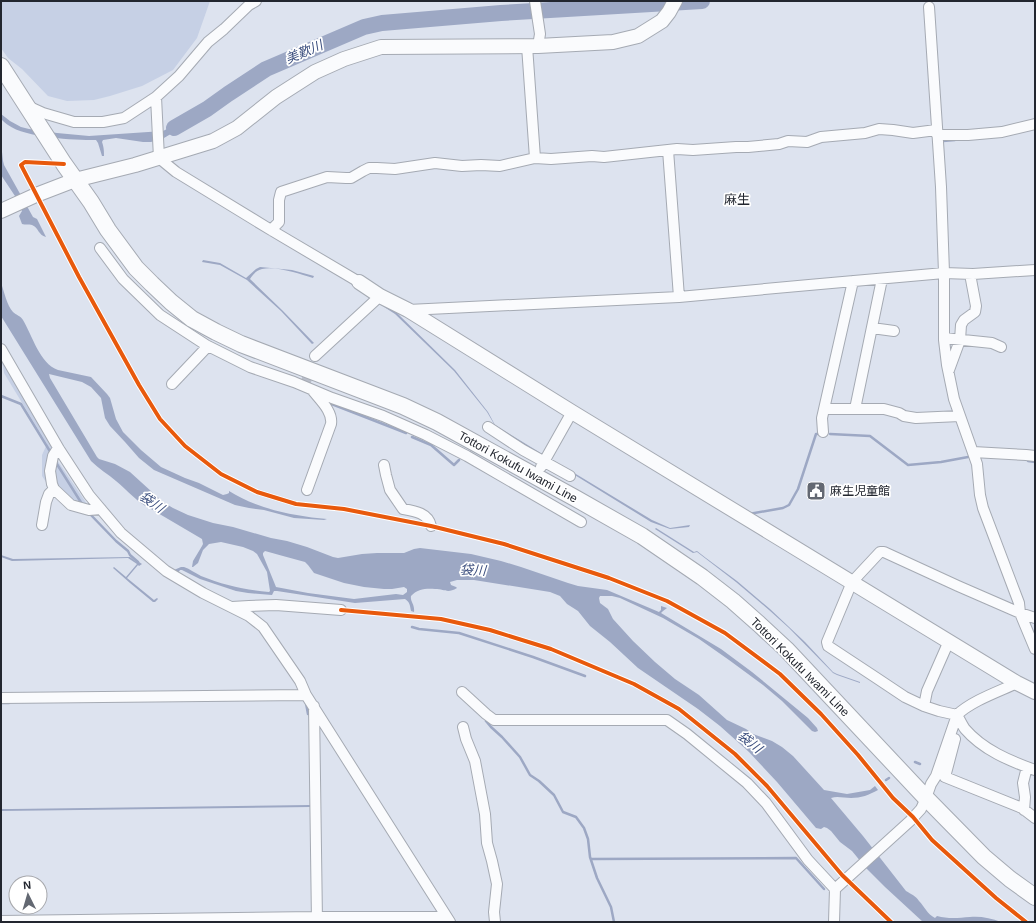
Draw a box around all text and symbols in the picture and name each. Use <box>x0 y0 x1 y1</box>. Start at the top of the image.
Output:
water label: 美歎川 <box>283 37 327 67</box>
district label: 麻生 <box>724 192 750 207</box>
street label: Tottori Kokufu Iwami Line <box>456 428 580 506</box>
public building icon: 麻生児童館 <box>805 480 827 502</box>
place label: 麻生児童館 <box>830 484 890 498</box>
water label: 袋川 <box>137 488 169 517</box>
water label: 袋川 <box>460 562 488 578</box>
street label: Tottori Kokufu Iwami Line <box>748 615 853 720</box>
water label: 袋川 <box>735 728 766 757</box>
north arrow <box>8 875 48 915</box>
text: N <box>23 879 32 891</box>

